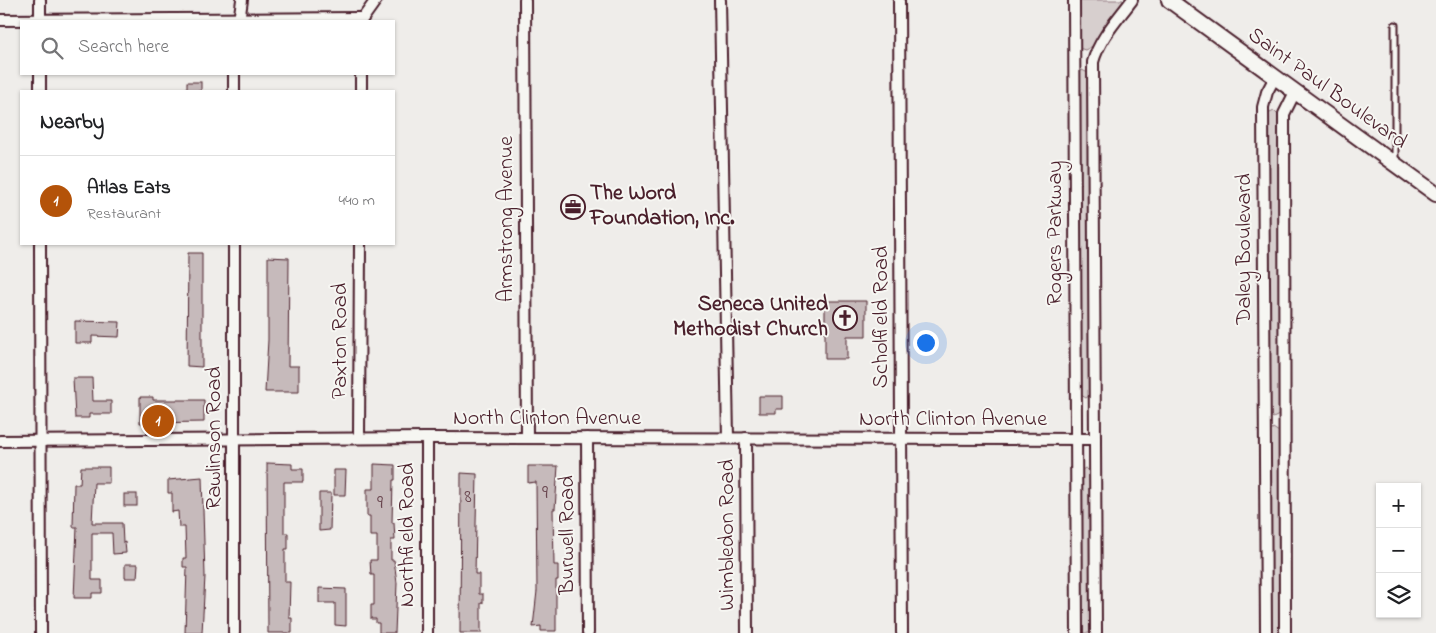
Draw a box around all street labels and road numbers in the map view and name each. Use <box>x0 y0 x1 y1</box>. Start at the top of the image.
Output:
street label: Saint Paul Boulevard <box>1240 20 1414 158</box>
street label: Armstrong Avenue <box>491 136 524 302</box>
street label: Rogers Parkway <box>1040 160 1073 306</box>
street label: Daley Boulevard <box>1229 173 1262 326</box>
street label: Scholfield Road <box>866 246 898 388</box>
street label: Paxton Road <box>325 283 357 399</box>
street label: Rawlinson Road <box>199 366 231 510</box>
street label: North Clinton Avenue <box>453 403 641 435</box>
street label: North Clinton Avenue <box>859 404 1047 436</box>
street label: Wimbledon Road <box>712 459 744 611</box>
street label: Northfield Road <box>392 463 424 607</box>
street label: Burwell Road <box>552 475 584 596</box>

